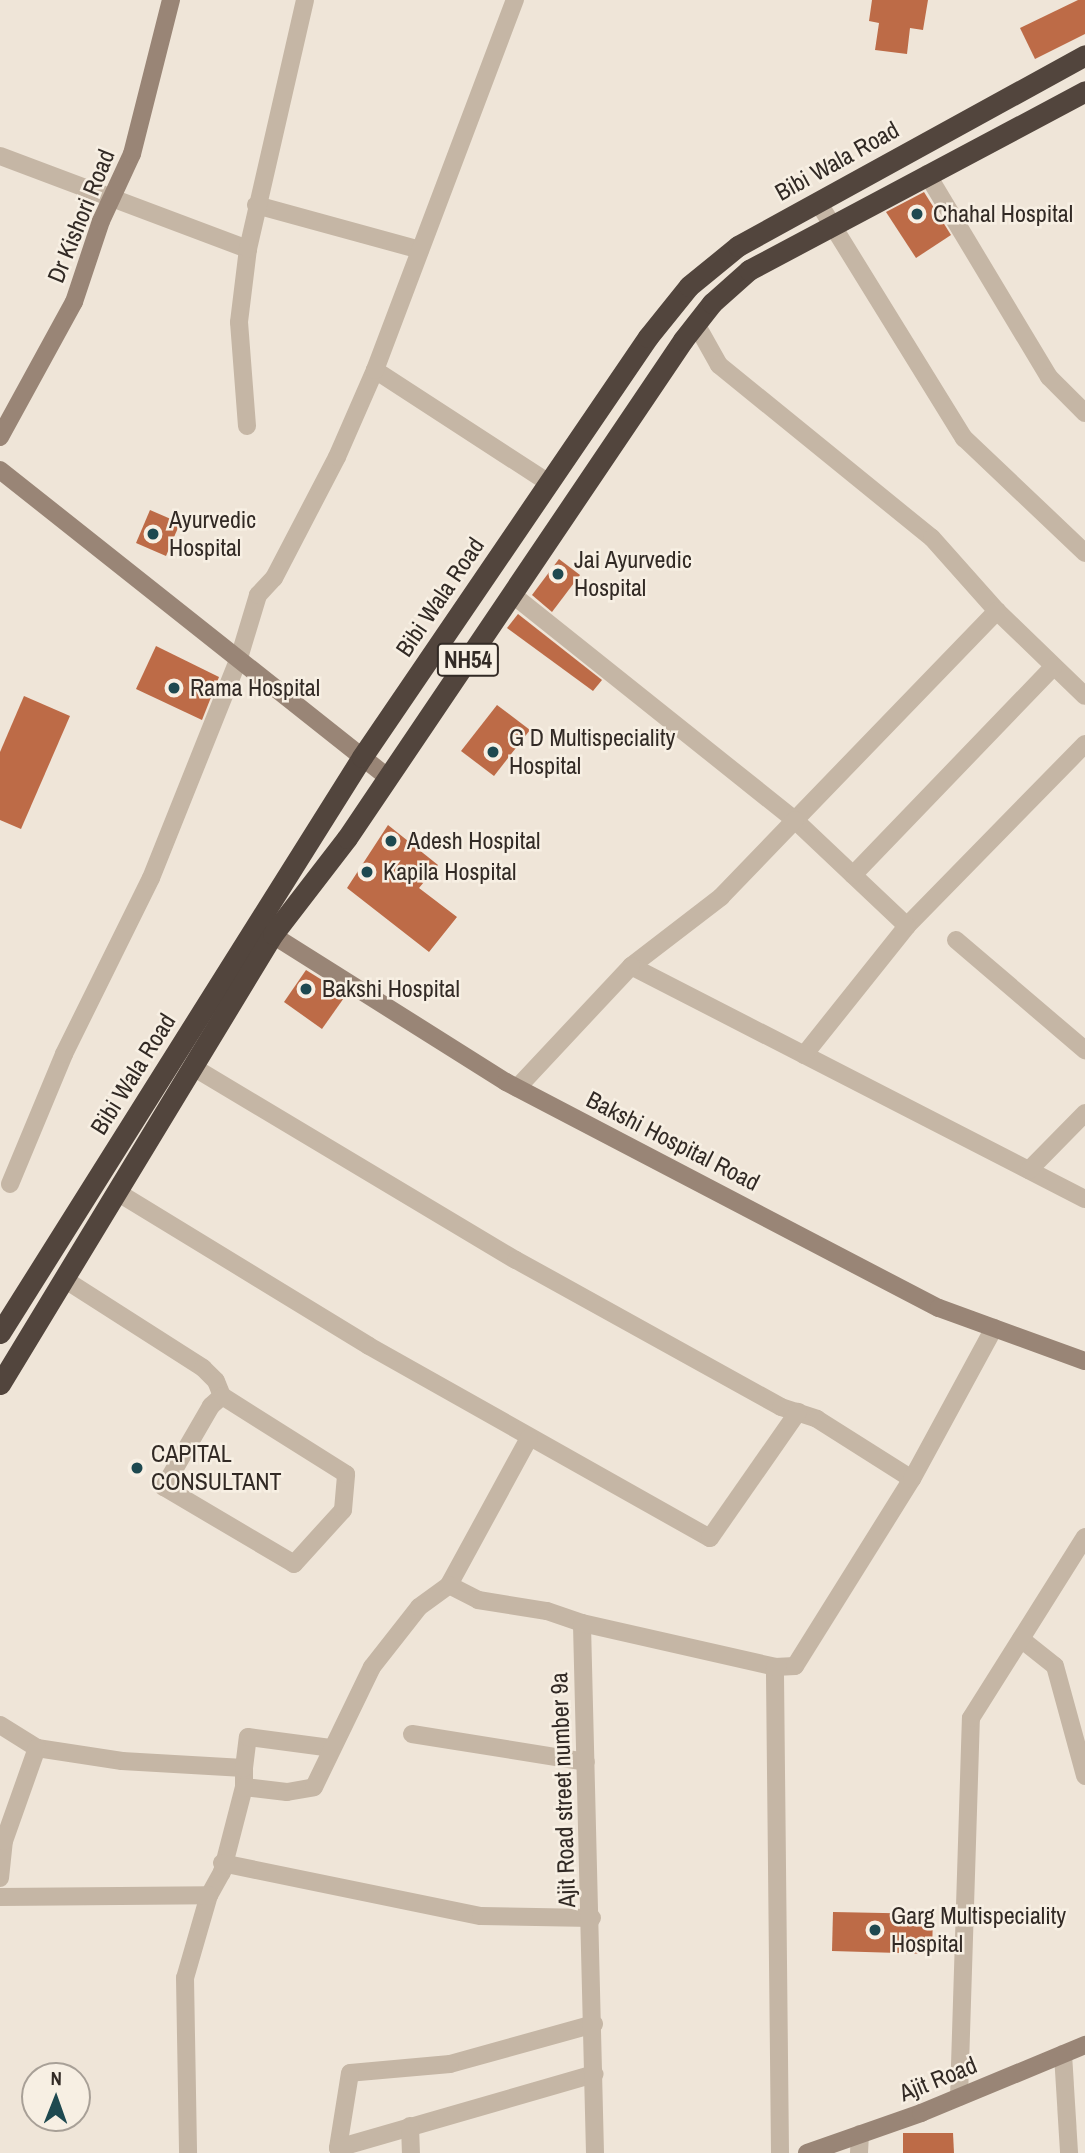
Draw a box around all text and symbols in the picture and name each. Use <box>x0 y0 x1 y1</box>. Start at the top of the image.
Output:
street label: Bibi Wala Road <box>770 115 904 207</box>
street label: Dr Kishori Road <box>41 145 121 287</box>
place label: Chahal Hospital <box>933 200 1073 228</box>
marker: Chahal Hospital <box>907 204 927 224</box>
place label: Ayurvedic Hospital <box>169 506 256 562</box>
marker: Ayurvedic Hospital <box>143 524 163 544</box>
street label: Bibi Wala Road <box>390 532 490 662</box>
place label: Jai Ayurvedic Hospital <box>574 546 693 602</box>
marker: Jai Ayurvedic Hospital <box>548 564 568 584</box>
road number: NH54 <box>436 640 500 680</box>
place label: Rama Hospital <box>190 674 320 702</box>
marker: Rama Hospital <box>164 678 184 698</box>
place label: G D Multispeciality Hospital <box>509 724 675 780</box>
marker: G D Multispeciality Hospital <box>483 742 503 762</box>
place label: Adesh Hospital <box>407 827 540 855</box>
marker: Adesh Hospital <box>381 831 401 851</box>
place label: Kapila Hospital <box>383 858 516 886</box>
marker: Kapila Hospital <box>357 862 377 882</box>
place label: Bakshi Hospital <box>322 975 460 1003</box>
marker: Bakshi Hospital <box>296 979 316 999</box>
street label: Bibi Wala Road <box>84 1008 182 1140</box>
street label: Bakshi Hospital Road <box>582 1085 764 1197</box>
place label: CAPITAL CONSULTANT <box>151 1440 282 1496</box>
marker: CAPITAL CONSULTANT <box>129 1460 145 1476</box>
street label: Ajit Road street number 9a <box>545 1672 581 1908</box>
place label: Garg Multispeciality Hospital <box>891 1902 1066 1958</box>
marker: Garg Multispeciality Hospital <box>865 1920 885 1940</box>
street label: Ajit Road <box>895 2050 981 2108</box>
north arrow <box>21 2062 91 2132</box>
text: N <box>50 2065 62 2091</box>

